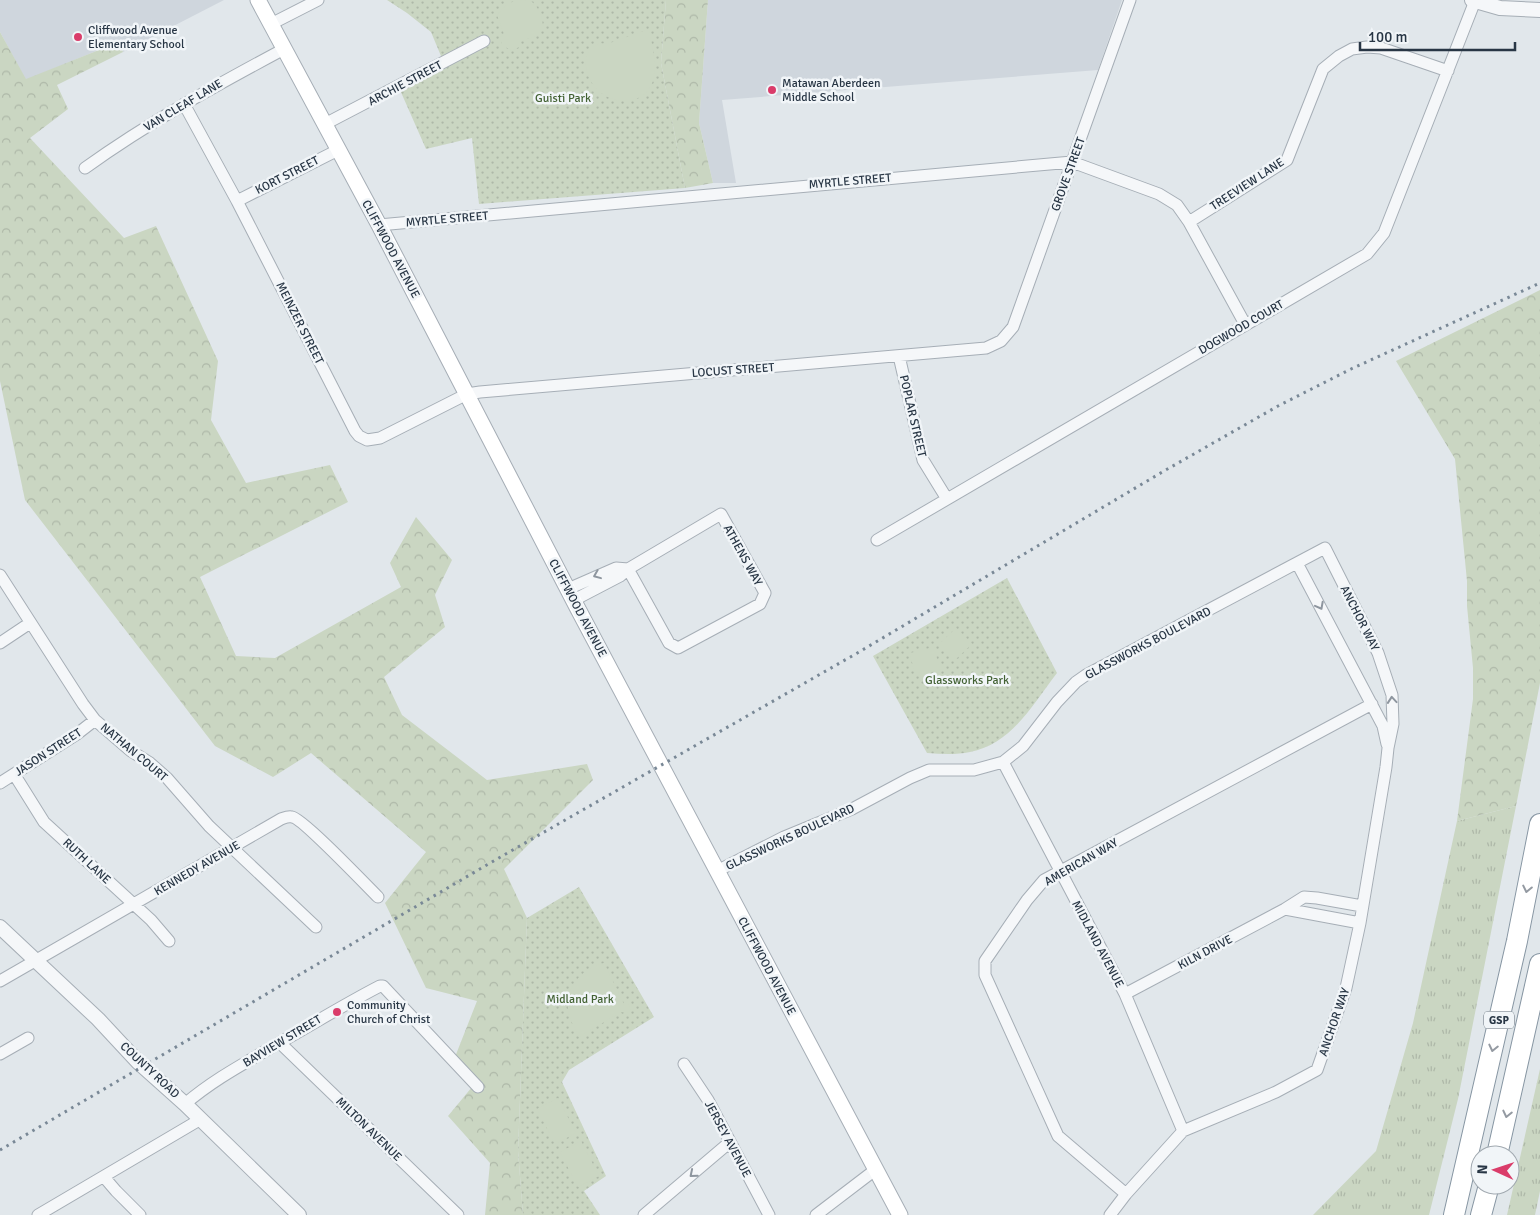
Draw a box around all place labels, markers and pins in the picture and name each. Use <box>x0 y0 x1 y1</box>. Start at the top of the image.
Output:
place label: Cliffwood Avenue Elementary School <box>88 23 185 52</box>
marker: Cliffwood Avenue Elementary School <box>72 31 84 43</box>
place label: Matawan Aberdeen Middle School <box>782 76 881 105</box>
marker: Matawan Aberdeen Middle School <box>766 84 778 96</box>
place label: Community Church of Christ <box>347 998 430 1027</box>
marker: Community Church of Christ <box>331 1006 343 1018</box>

